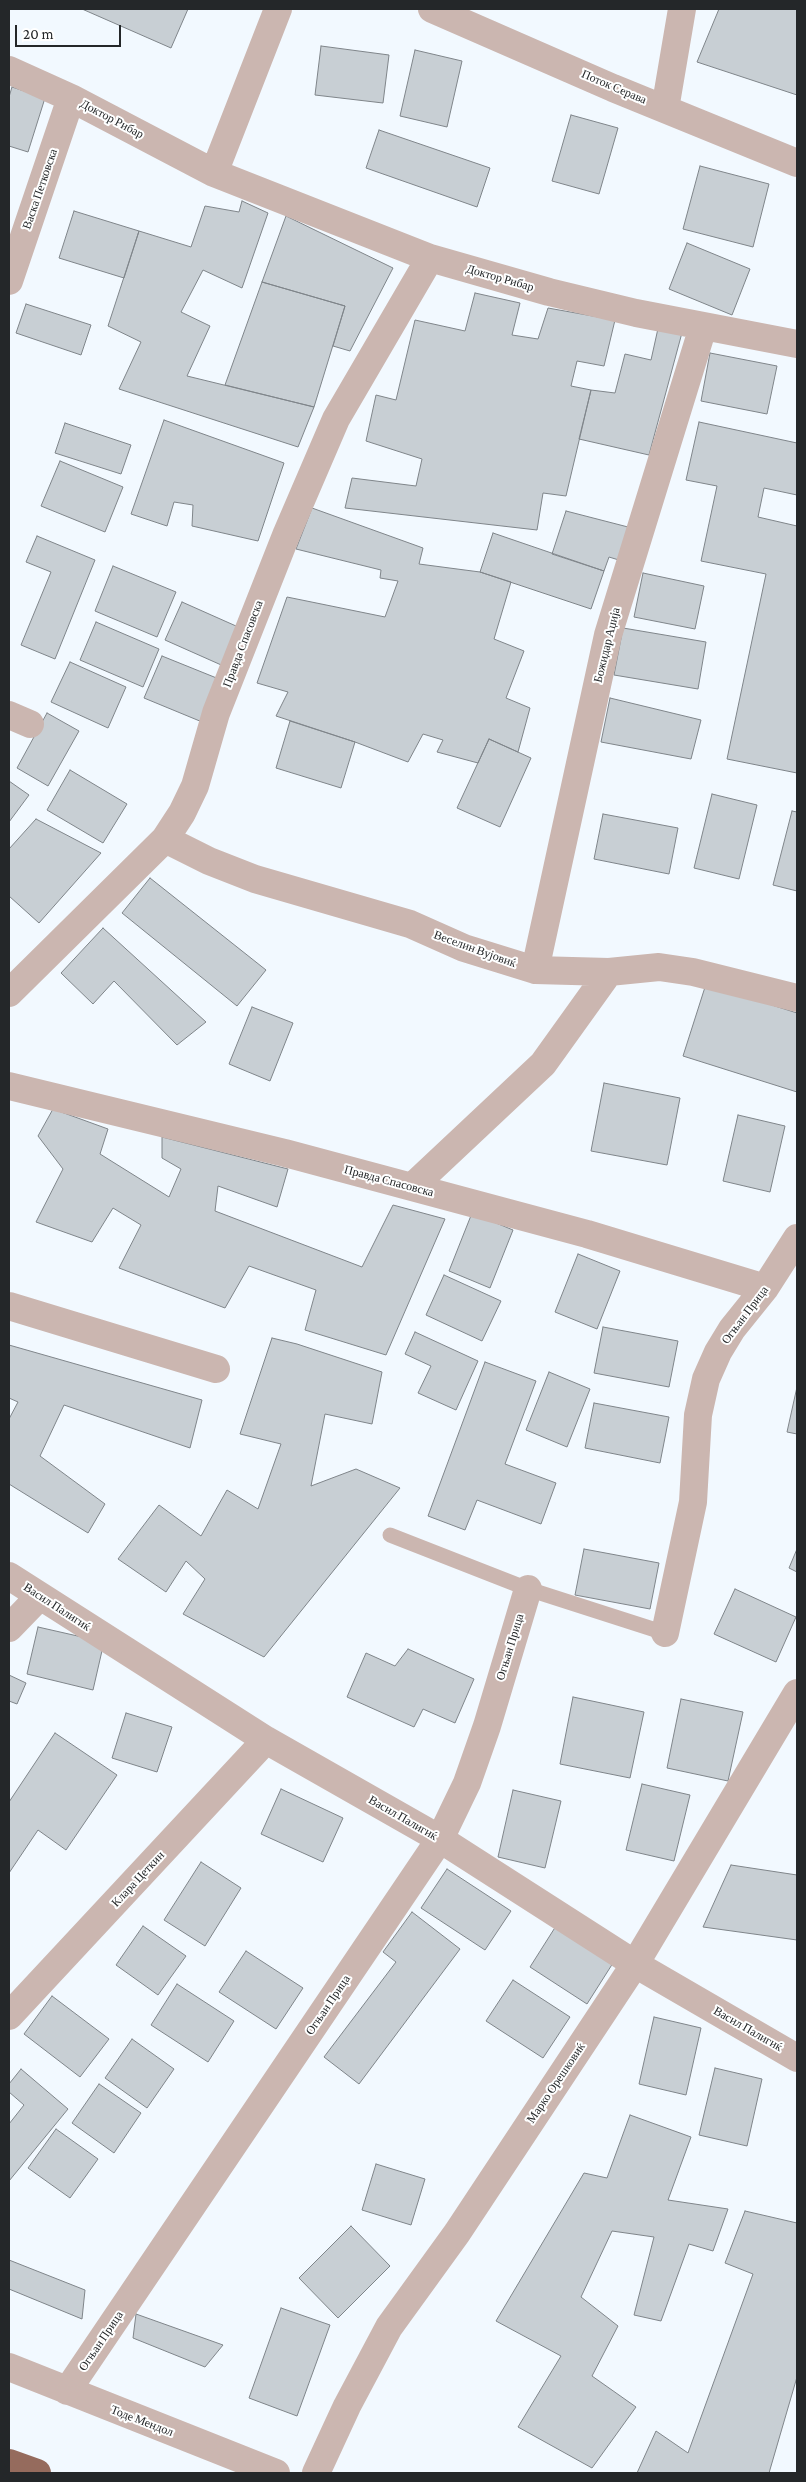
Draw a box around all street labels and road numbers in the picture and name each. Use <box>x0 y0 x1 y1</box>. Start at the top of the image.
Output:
street label: Поток Серава <box>579 67 649 107</box>
street label: Доктор Рибар <box>78 96 146 142</box>
street label: Васка Петковска <box>19 147 61 231</box>
street label: Доктор Рибар <box>465 261 535 295</box>
street label: Правда Спасовска <box>220 598 266 690</box>
street label: Божидар Аџија <box>591 606 623 684</box>
street label: Веселин Вујовиќ <box>432 927 518 971</box>
street label: Правда Спасовска <box>343 1162 435 1200</box>
street label: Огњан Прица <box>718 1283 772 1347</box>
street label: Васил Палигиќ <box>21 1580 93 1634</box>
street label: Огњан Прица <box>493 1612 527 1682</box>
street label: Васил Палигиќ <box>366 1793 440 1843</box>
street label: Клара Цеткин <box>109 1848 167 1910</box>
street label: Огњан Прица <box>303 1972 353 2038</box>
street label: Васил Палигиќ <box>711 2004 785 2054</box>
street label: Марко Орешковиќ <box>524 2040 588 2126</box>
street label: Огњан Прица <box>76 2308 126 2374</box>
street label: Тоде Мендол <box>109 2402 175 2440</box>

